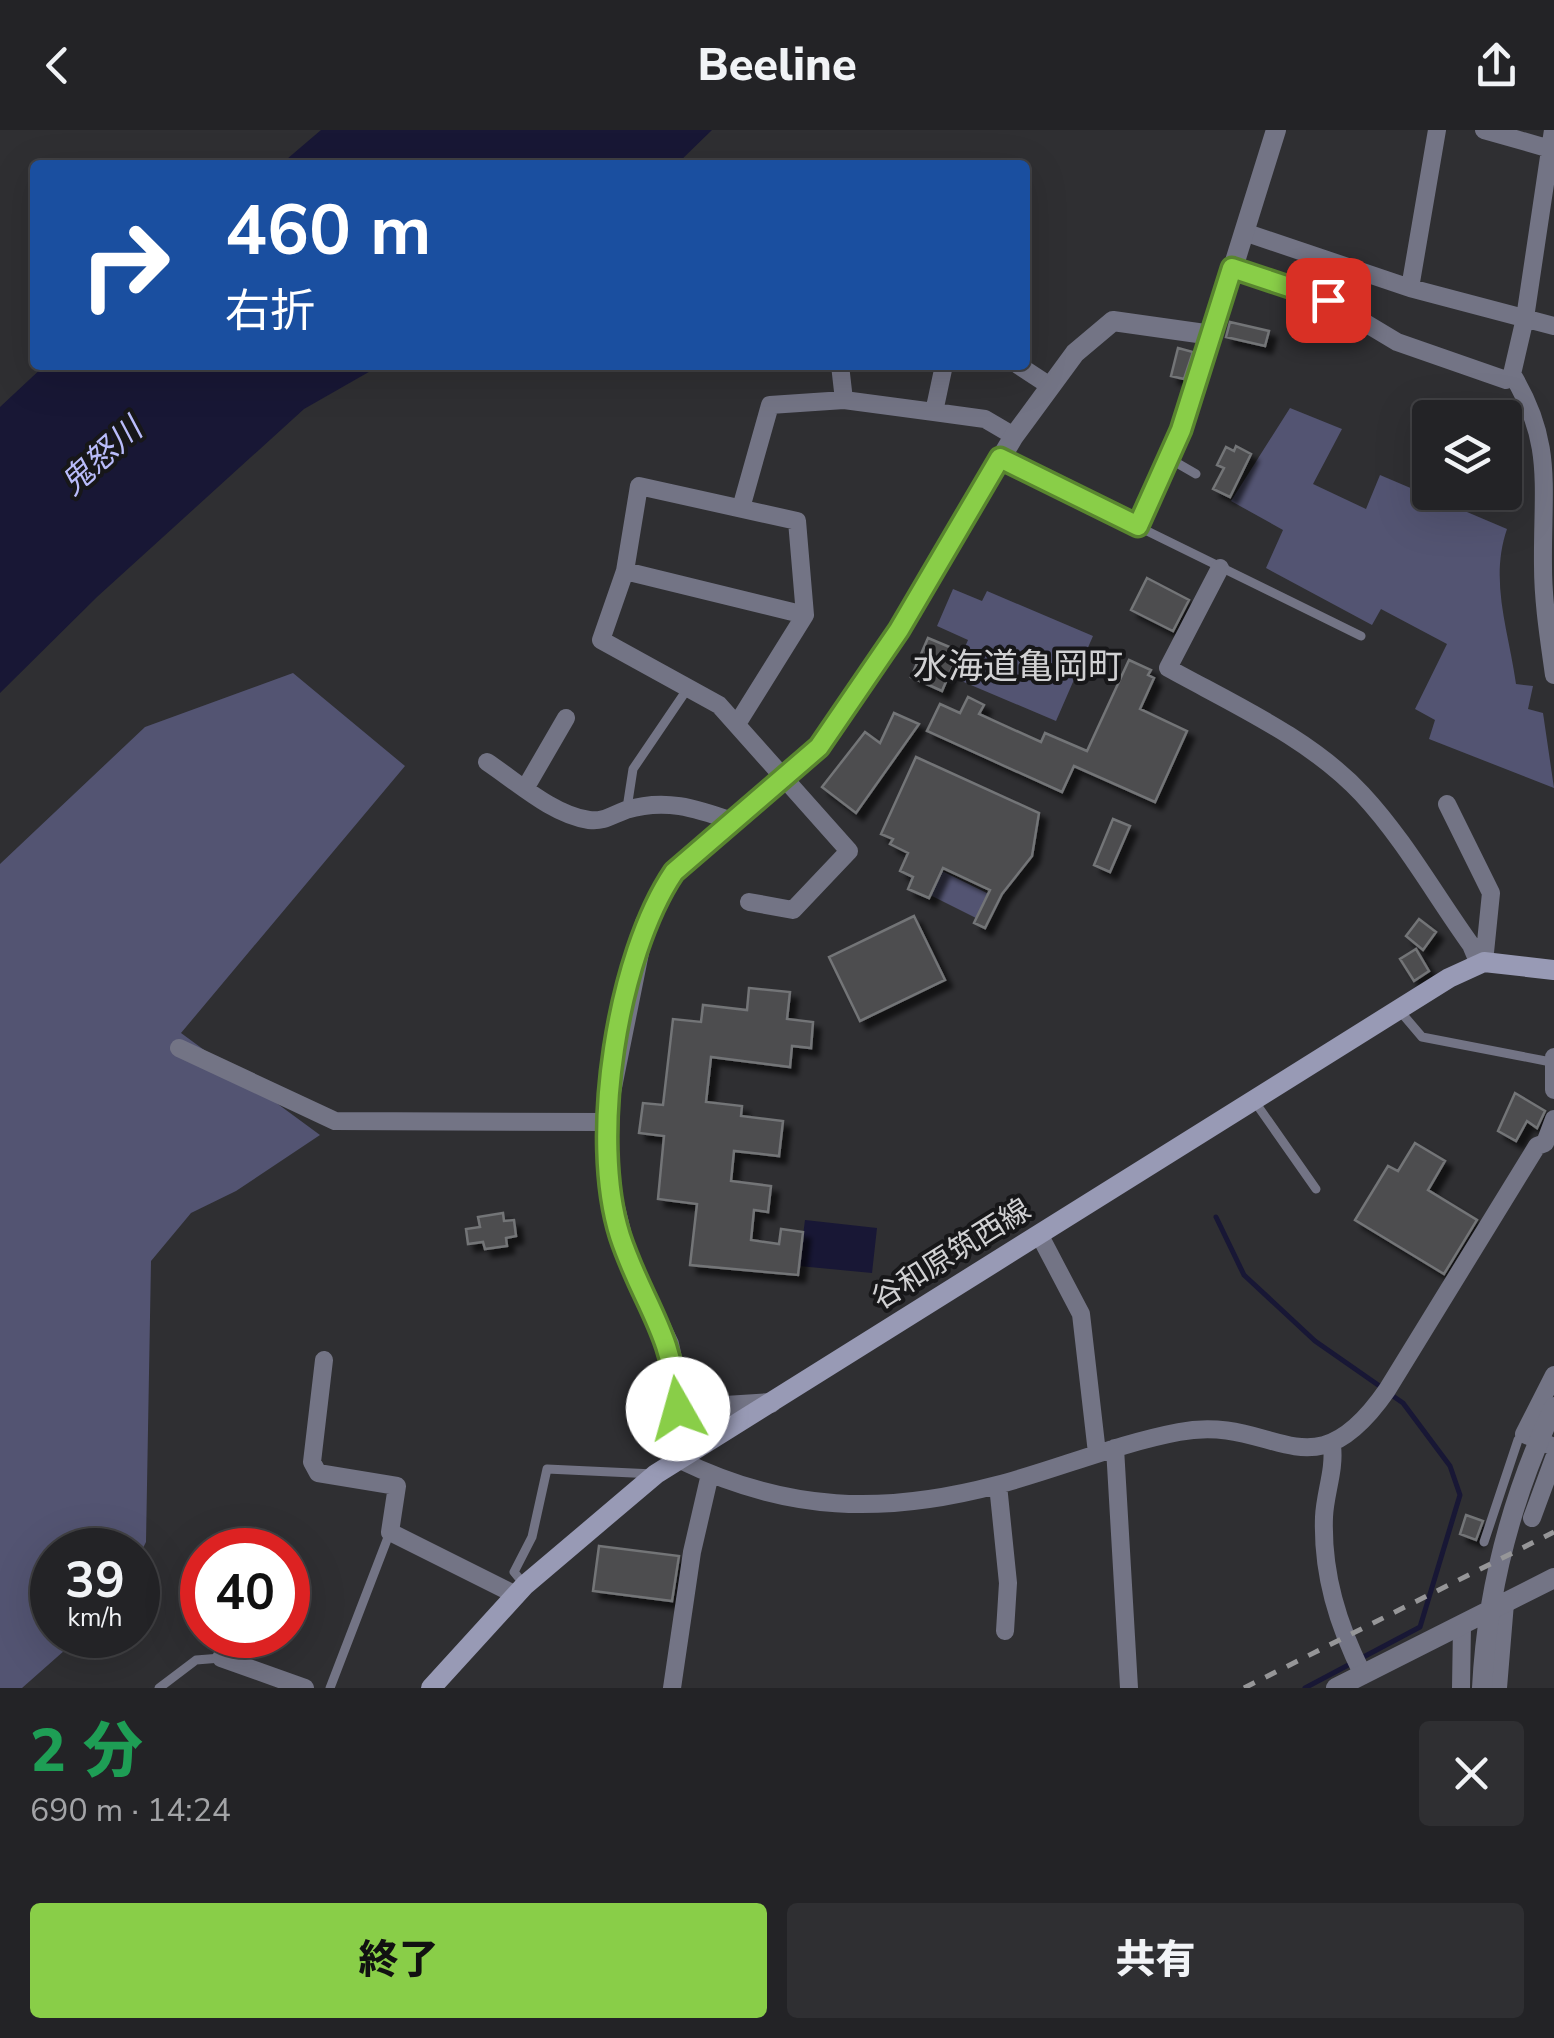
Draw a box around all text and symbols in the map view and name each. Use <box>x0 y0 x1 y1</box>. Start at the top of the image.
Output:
text: Beeline <box>697 35 857 96</box>
icon: back <box>30 38 85 93</box>
icon: share <box>1469 38 1524 93</box>
text: 460 m <box>225 183 431 279</box>
icon: right <box>60 200 190 330</box>
pin <box>1286 258 1371 343</box>
icon: arrive <box>1301 273 1356 328</box>
text: 右折 <box>225 281 315 342</box>
map controls <box>1412 400 1522 510</box>
button: layers <box>1412 400 1522 510</box>
water label: 鬼怒川 <box>51 406 154 504</box>
district label: 水海道亀岡町 <box>913 643 1123 690</box>
street label: 谷和原筑西線 <box>864 1189 1038 1320</box>
position arrow <box>626 1357 730 1461</box>
speed limit sign: 40 <box>180 1528 310 1658</box>
text: 39 <box>65 1546 125 1615</box>
text: km/h <box>67 1601 123 1635</box>
text: 2 分 <box>30 1710 143 1792</box>
button: close <box>1419 1721 1524 1826</box>
text: 690 m · 14:24 <box>30 1789 231 1832</box>
button: 終了 <box>30 1903 767 2018</box>
button: 共有 <box>787 1903 1524 2018</box>

